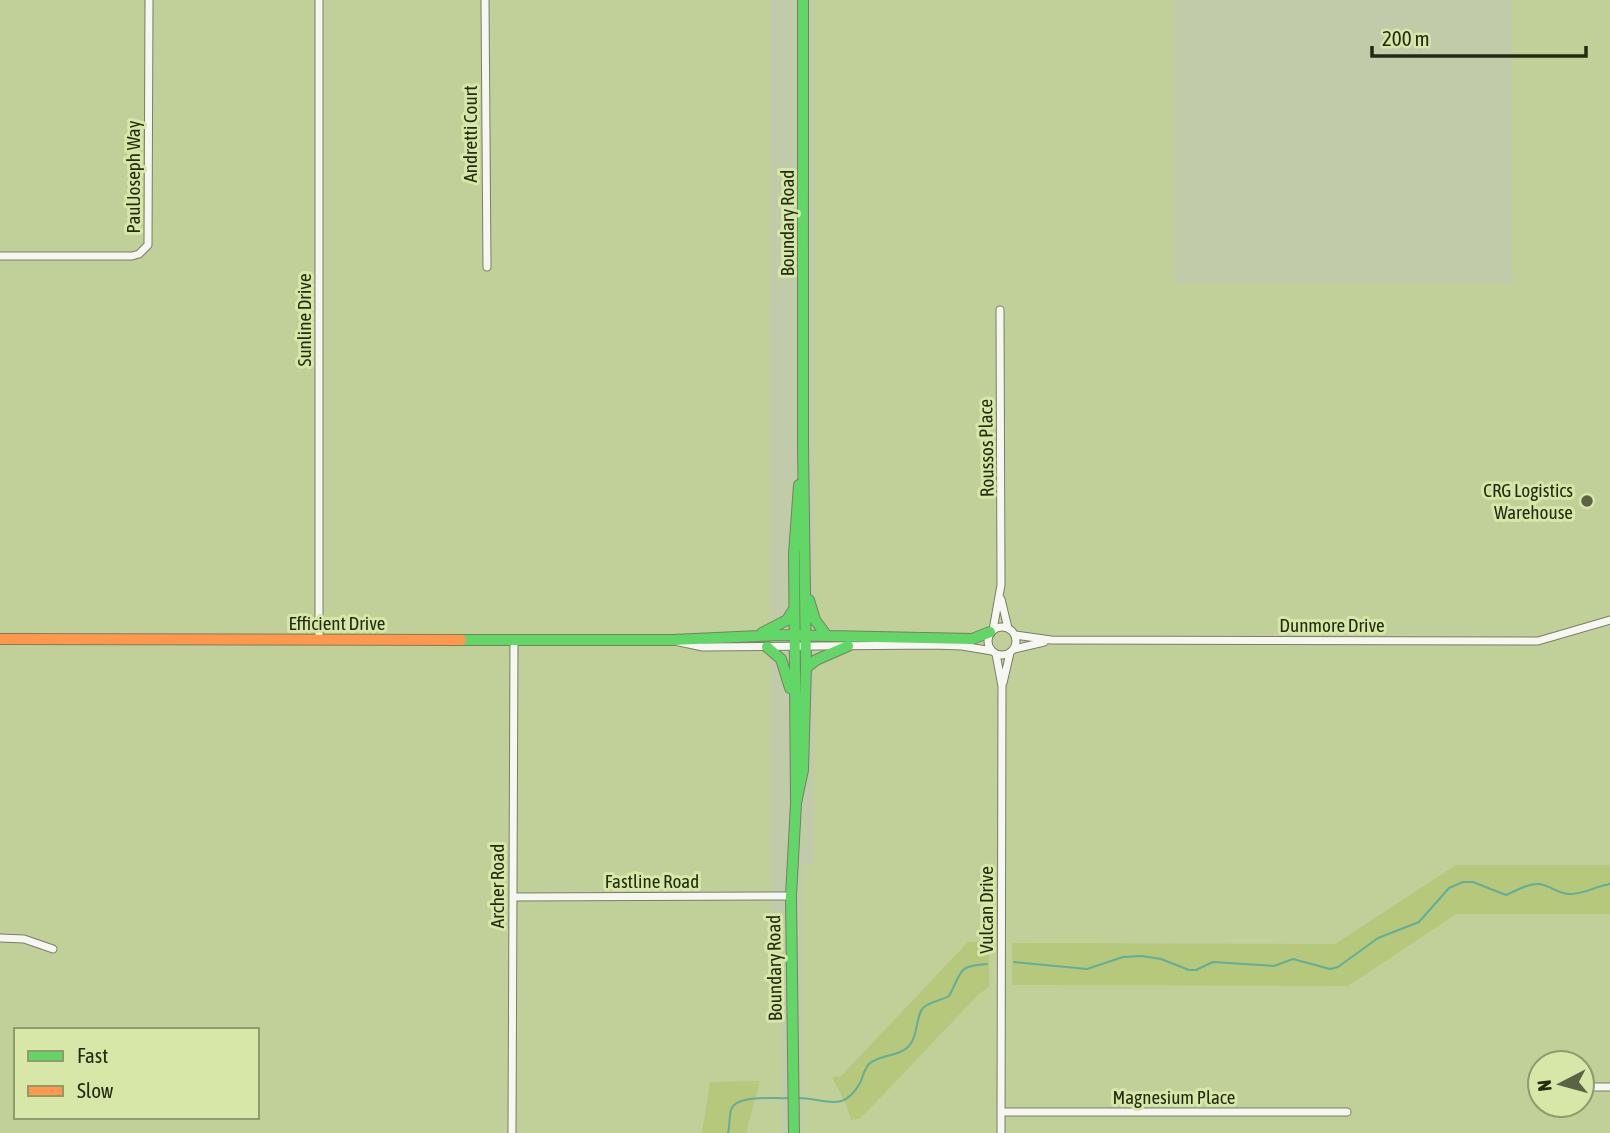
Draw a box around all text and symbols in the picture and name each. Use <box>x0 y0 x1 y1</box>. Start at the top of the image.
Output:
scale bar <box>1372 14 1586 58</box>
text: 200 m <box>1382 26 1430 50</box>
street label: Andretti Court <box>459 85 481 183</box>
street label: PaulJoseph Way <box>122 120 144 234</box>
street label: Boundary Road <box>776 170 798 276</box>
street label: Sunline Drive <box>293 273 315 367</box>
street label: Roussos Place <box>974 399 998 497</box>
place label: CRG Logistics Warehouse <box>1483 479 1573 523</box>
marker: CRG Logistics Warehouse <box>1579 493 1595 509</box>
street label: Efficient Drive <box>289 612 385 634</box>
street label: Dunmore Drive <box>1279 614 1385 636</box>
street label: Archer Road <box>486 844 508 928</box>
street label: Vulcan Drive <box>975 866 997 954</box>
street label: Fastline Road <box>605 870 699 892</box>
street label: Boundary Road <box>762 915 786 1021</box>
legend <box>14 1028 259 1119</box>
text: Fast <box>77 1043 108 1067</box>
north arrow <box>1526 1049 1596 1119</box>
text: Slow <box>77 1078 114 1102</box>
text: N <box>1533 1079 1556 1093</box>
street label: Magnesium Place <box>1113 1086 1235 1108</box>

